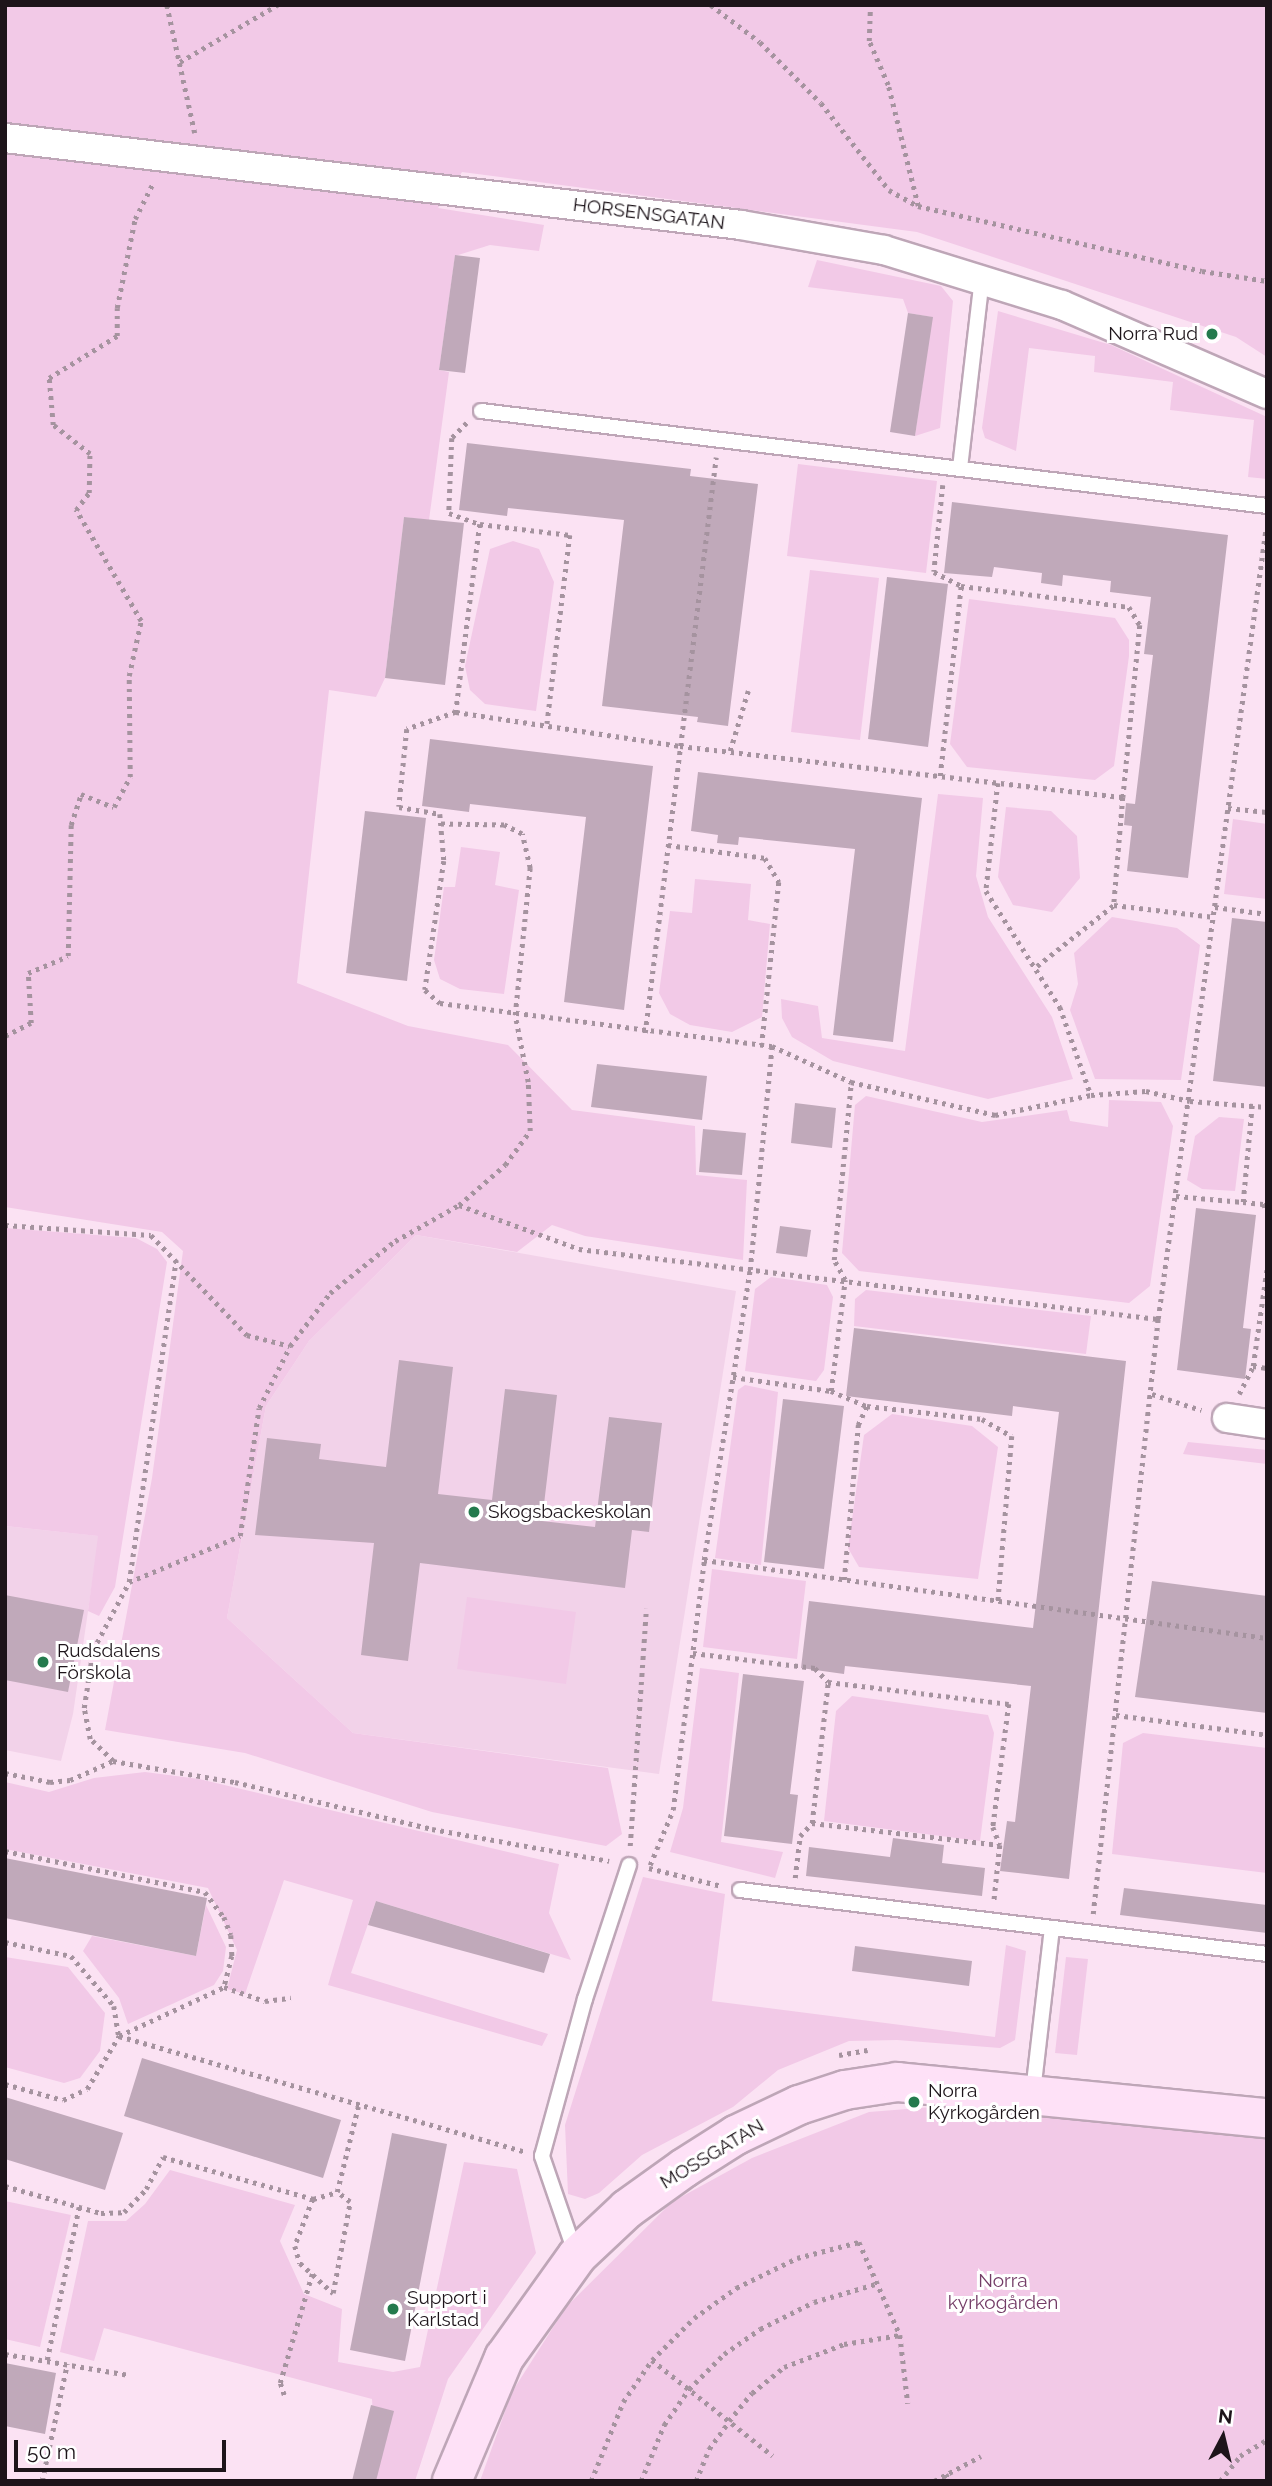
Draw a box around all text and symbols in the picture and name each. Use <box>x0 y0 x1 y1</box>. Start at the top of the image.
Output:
street label: HORSENSGATAN <box>572 193 726 235</box>
place label: Norra Rud <box>1108 323 1198 345</box>
marker: Norra Rud <box>1204 326 1220 342</box>
place label: Skogsbackeskolan <box>488 1501 651 1523</box>
marker: Skogsbackeskolan <box>466 1504 482 1520</box>
place label: Rudsdalens Förskola <box>57 1640 160 1684</box>
marker: Rudsdalens Förskola <box>35 1654 51 1670</box>
place label: Norra Kyrkogården <box>928 2080 1040 2124</box>
marker: Norra Kyrkogården <box>906 2094 922 2110</box>
street label: MOSSGATAN <box>656 2114 768 2194</box>
park label: Norra kyrkogården <box>948 2270 1058 2314</box>
place label: Support i Karlstad <box>407 2287 487 2331</box>
marker: Support i Karlstad <box>385 2301 401 2317</box>
north arrow <box>1188 2402 1258 2472</box>
text: N <box>1217 2404 1234 2428</box>
scale bar <box>18 2426 229 2470</box>
text: 50 m <box>27 2439 76 2464</box>

